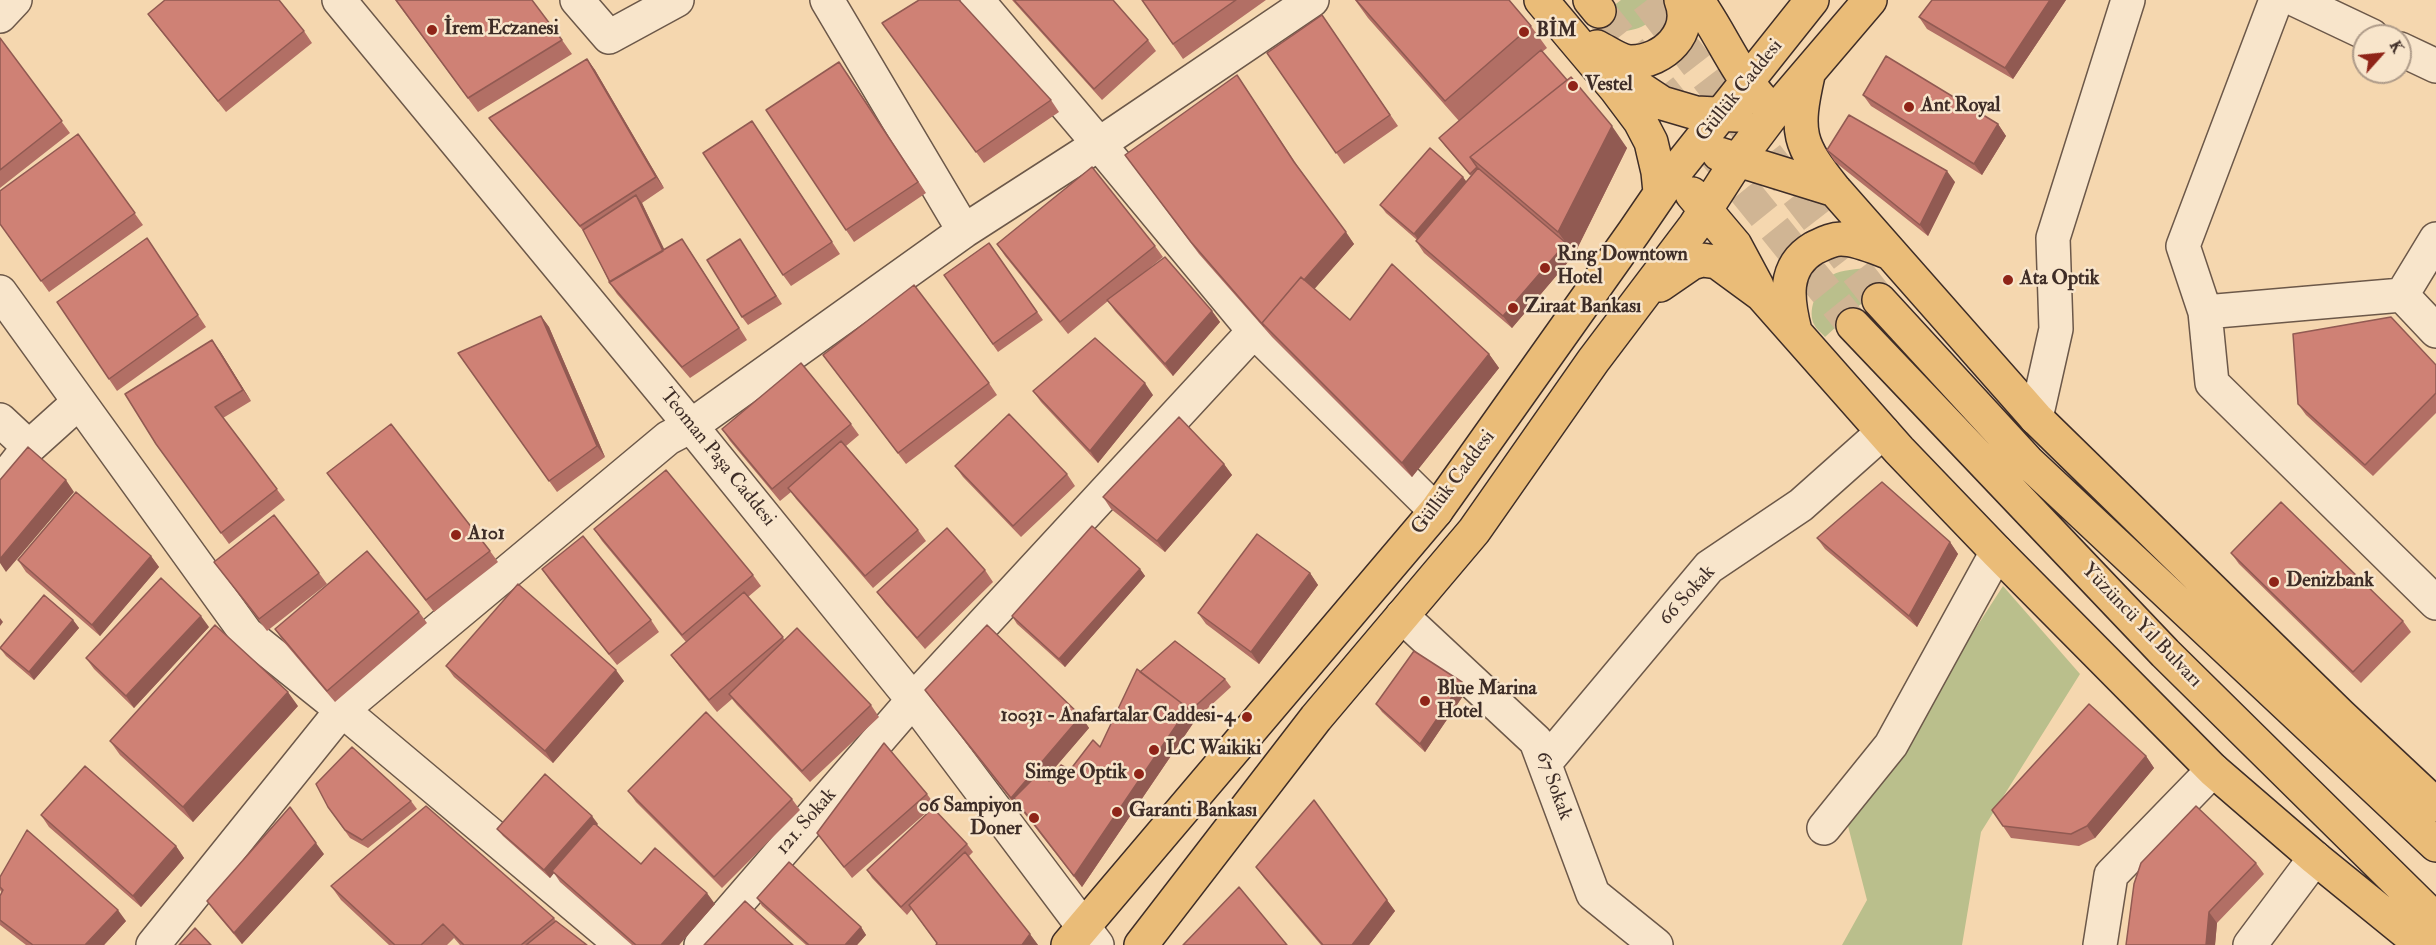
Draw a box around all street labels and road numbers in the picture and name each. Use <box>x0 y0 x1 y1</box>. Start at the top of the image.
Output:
street label: Güllük Caddesi <box>1692 35 1788 147</box>
street label: Teoman Paşa Caddesi <box>654 384 780 532</box>
street label: Güllük Caddesi <box>1407 426 1501 540</box>
street label: Yüzüncü Yıl Bulvarı <box>2076 559 2206 693</box>
street label: 66 Sokak <box>1655 561 1721 631</box>
street label: 67 Sokak <box>1530 748 1576 824</box>
street label: 121. Sokak <box>772 784 842 860</box>

